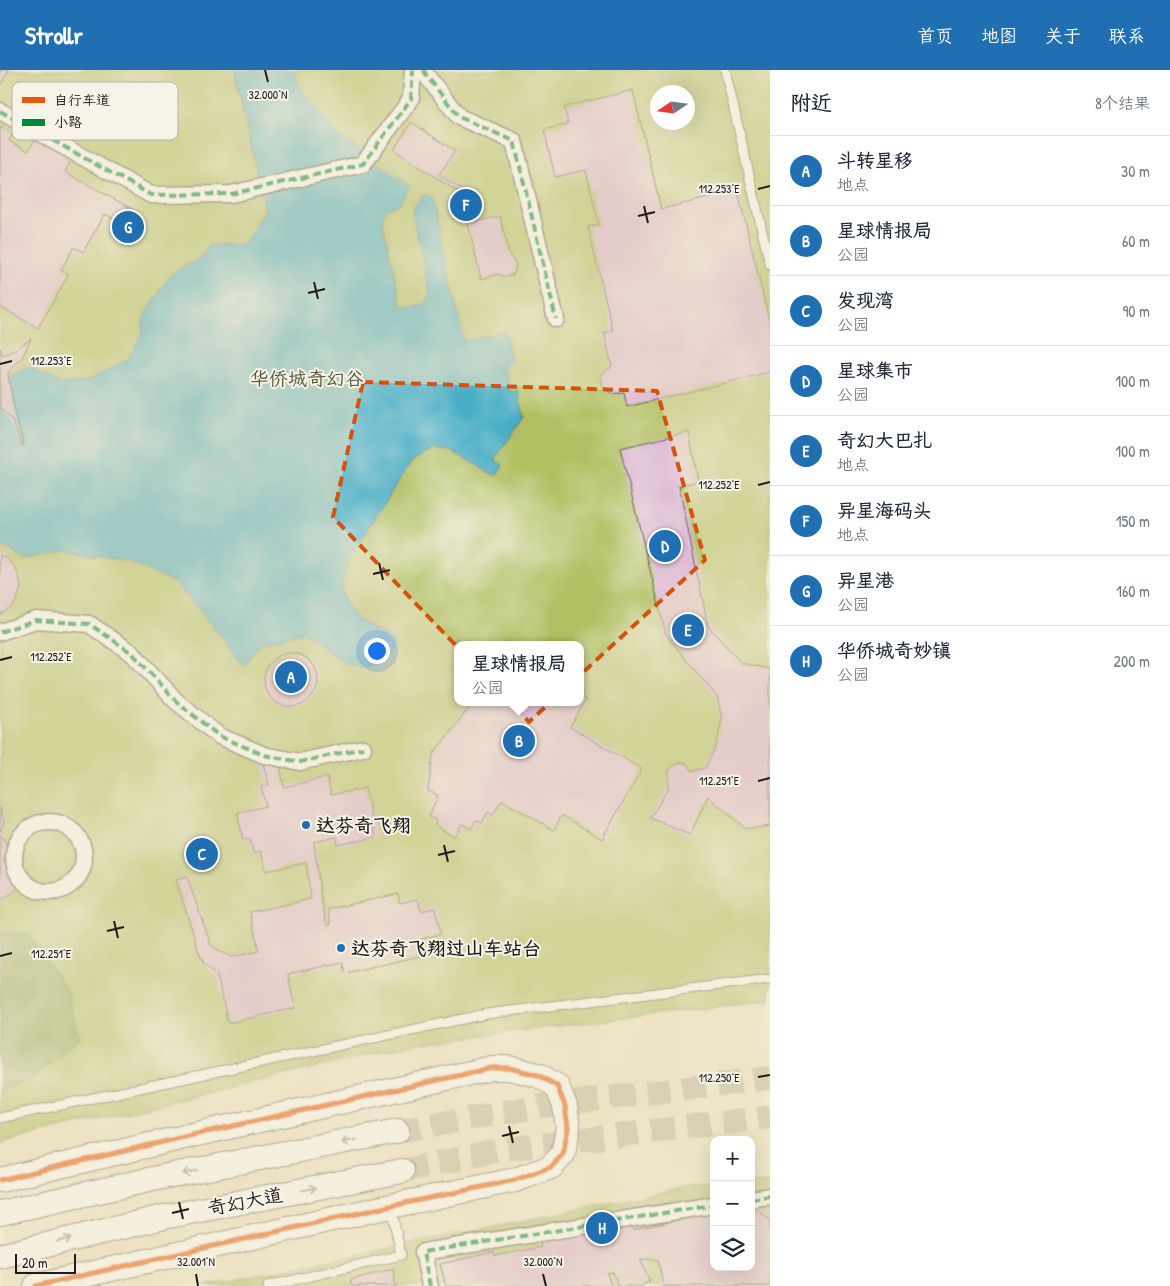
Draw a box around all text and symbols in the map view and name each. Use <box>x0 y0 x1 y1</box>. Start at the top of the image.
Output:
text: Strollr <box>25 19 83 51</box>
text: 首页 <box>917 23 953 48</box>
text: 地图 <box>981 23 1017 48</box>
text: 关于 <box>1045 23 1081 48</box>
text: 联系 <box>1109 23 1145 48</box>
legend <box>12 82 178 140</box>
north arrow <box>650 85 695 130</box>
text: 32.000°N <box>249 86 287 103</box>
text: 附近 <box>790 88 832 117</box>
text: 自行车道 <box>54 90 110 109</box>
text: 8个结果 <box>1095 92 1150 114</box>
text: 小路 <box>54 112 82 131</box>
text: 斗转星移 <box>837 147 913 173</box>
text: A <box>802 160 810 182</box>
text: 30 m <box>1121 160 1150 182</box>
text: 地点 <box>837 173 869 195</box>
text: 112.253°E <box>698 180 740 197</box>
pin: F <box>450 186 482 224</box>
pin: G <box>112 208 144 246</box>
text: 星球情报局 <box>837 217 932 243</box>
text: B <box>802 230 810 252</box>
text: 60 m <box>1122 230 1150 252</box>
text: 公园 <box>837 243 869 265</box>
text: 发现湾 <box>837 287 894 313</box>
text: C <box>802 300 810 322</box>
text: 90 m <box>1122 300 1150 322</box>
text: 公园 <box>837 313 869 335</box>
text: 112.253°E <box>30 352 72 369</box>
text: 星球集市 <box>837 357 913 383</box>
park label: 华侨城奇幻谷 <box>250 365 364 391</box>
text: D <box>802 370 810 392</box>
text: 100 m <box>1115 370 1150 392</box>
text: 公园 <box>837 383 869 405</box>
text: 奇幻大巴扎 <box>837 427 932 453</box>
text: E <box>802 440 810 462</box>
text: 100 m <box>1115 440 1150 462</box>
text: 地点 <box>837 453 869 475</box>
text: 112.252°E <box>698 476 740 493</box>
text: 异星海码头 <box>837 497 932 523</box>
text: F <box>803 510 809 532</box>
text: 150 m <box>1116 510 1150 532</box>
text: 地点 <box>837 523 869 545</box>
pin: D <box>649 527 681 565</box>
text: 异星港 <box>837 567 894 593</box>
text: G <box>802 580 810 602</box>
text: 160 m <box>1116 580 1150 602</box>
text: 公园 <box>837 593 869 615</box>
pin: E <box>672 611 704 649</box>
text: 华侨城奇妙镇 <box>837 637 951 663</box>
your location <box>364 638 390 664</box>
popup <box>454 641 584 706</box>
text: 112.252°E <box>30 648 72 665</box>
text: 星球情报局 <box>471 650 567 676</box>
text: H <box>802 650 810 672</box>
text: 200 m <box>1114 650 1150 672</box>
pin: A <box>275 658 307 696</box>
text: 公园 <box>837 663 869 685</box>
text: 公园 <box>471 676 504 698</box>
pin: B <box>503 722 535 760</box>
text: 112.251°E <box>699 772 740 789</box>
place label: 达芬奇飞翔 <box>316 812 411 838</box>
marker: 达芬奇飞翔 <box>300 819 312 831</box>
pin: C <box>186 835 218 873</box>
place label: 达芬奇飞翔过山车站台 <box>351 935 541 961</box>
marker: 达芬奇飞翔过山车站台 <box>335 942 347 954</box>
text: 112.251°E <box>31 945 72 962</box>
text: 112.250°E <box>698 1069 740 1086</box>
one-way arrow <box>342 1136 358 1146</box>
map controls <box>710 1136 755 1271</box>
button: + <box>710 1136 755 1181</box>
one-way arrow <box>182 1168 198 1177</box>
street label: 奇幻大道 <box>205 1181 285 1221</box>
button: − <box>710 1181 755 1226</box>
one-way arrow <box>301 1183 317 1193</box>
pin: H <box>586 1209 618 1247</box>
button: layers <box>710 1226 755 1271</box>
one-way arrow <box>56 1235 72 1244</box>
scale bar <box>15 1251 76 1274</box>
text: 20 m <box>22 1253 48 1272</box>
text: 32.001°N <box>177 1253 215 1270</box>
text: 32.000°N <box>524 1253 562 1270</box>

